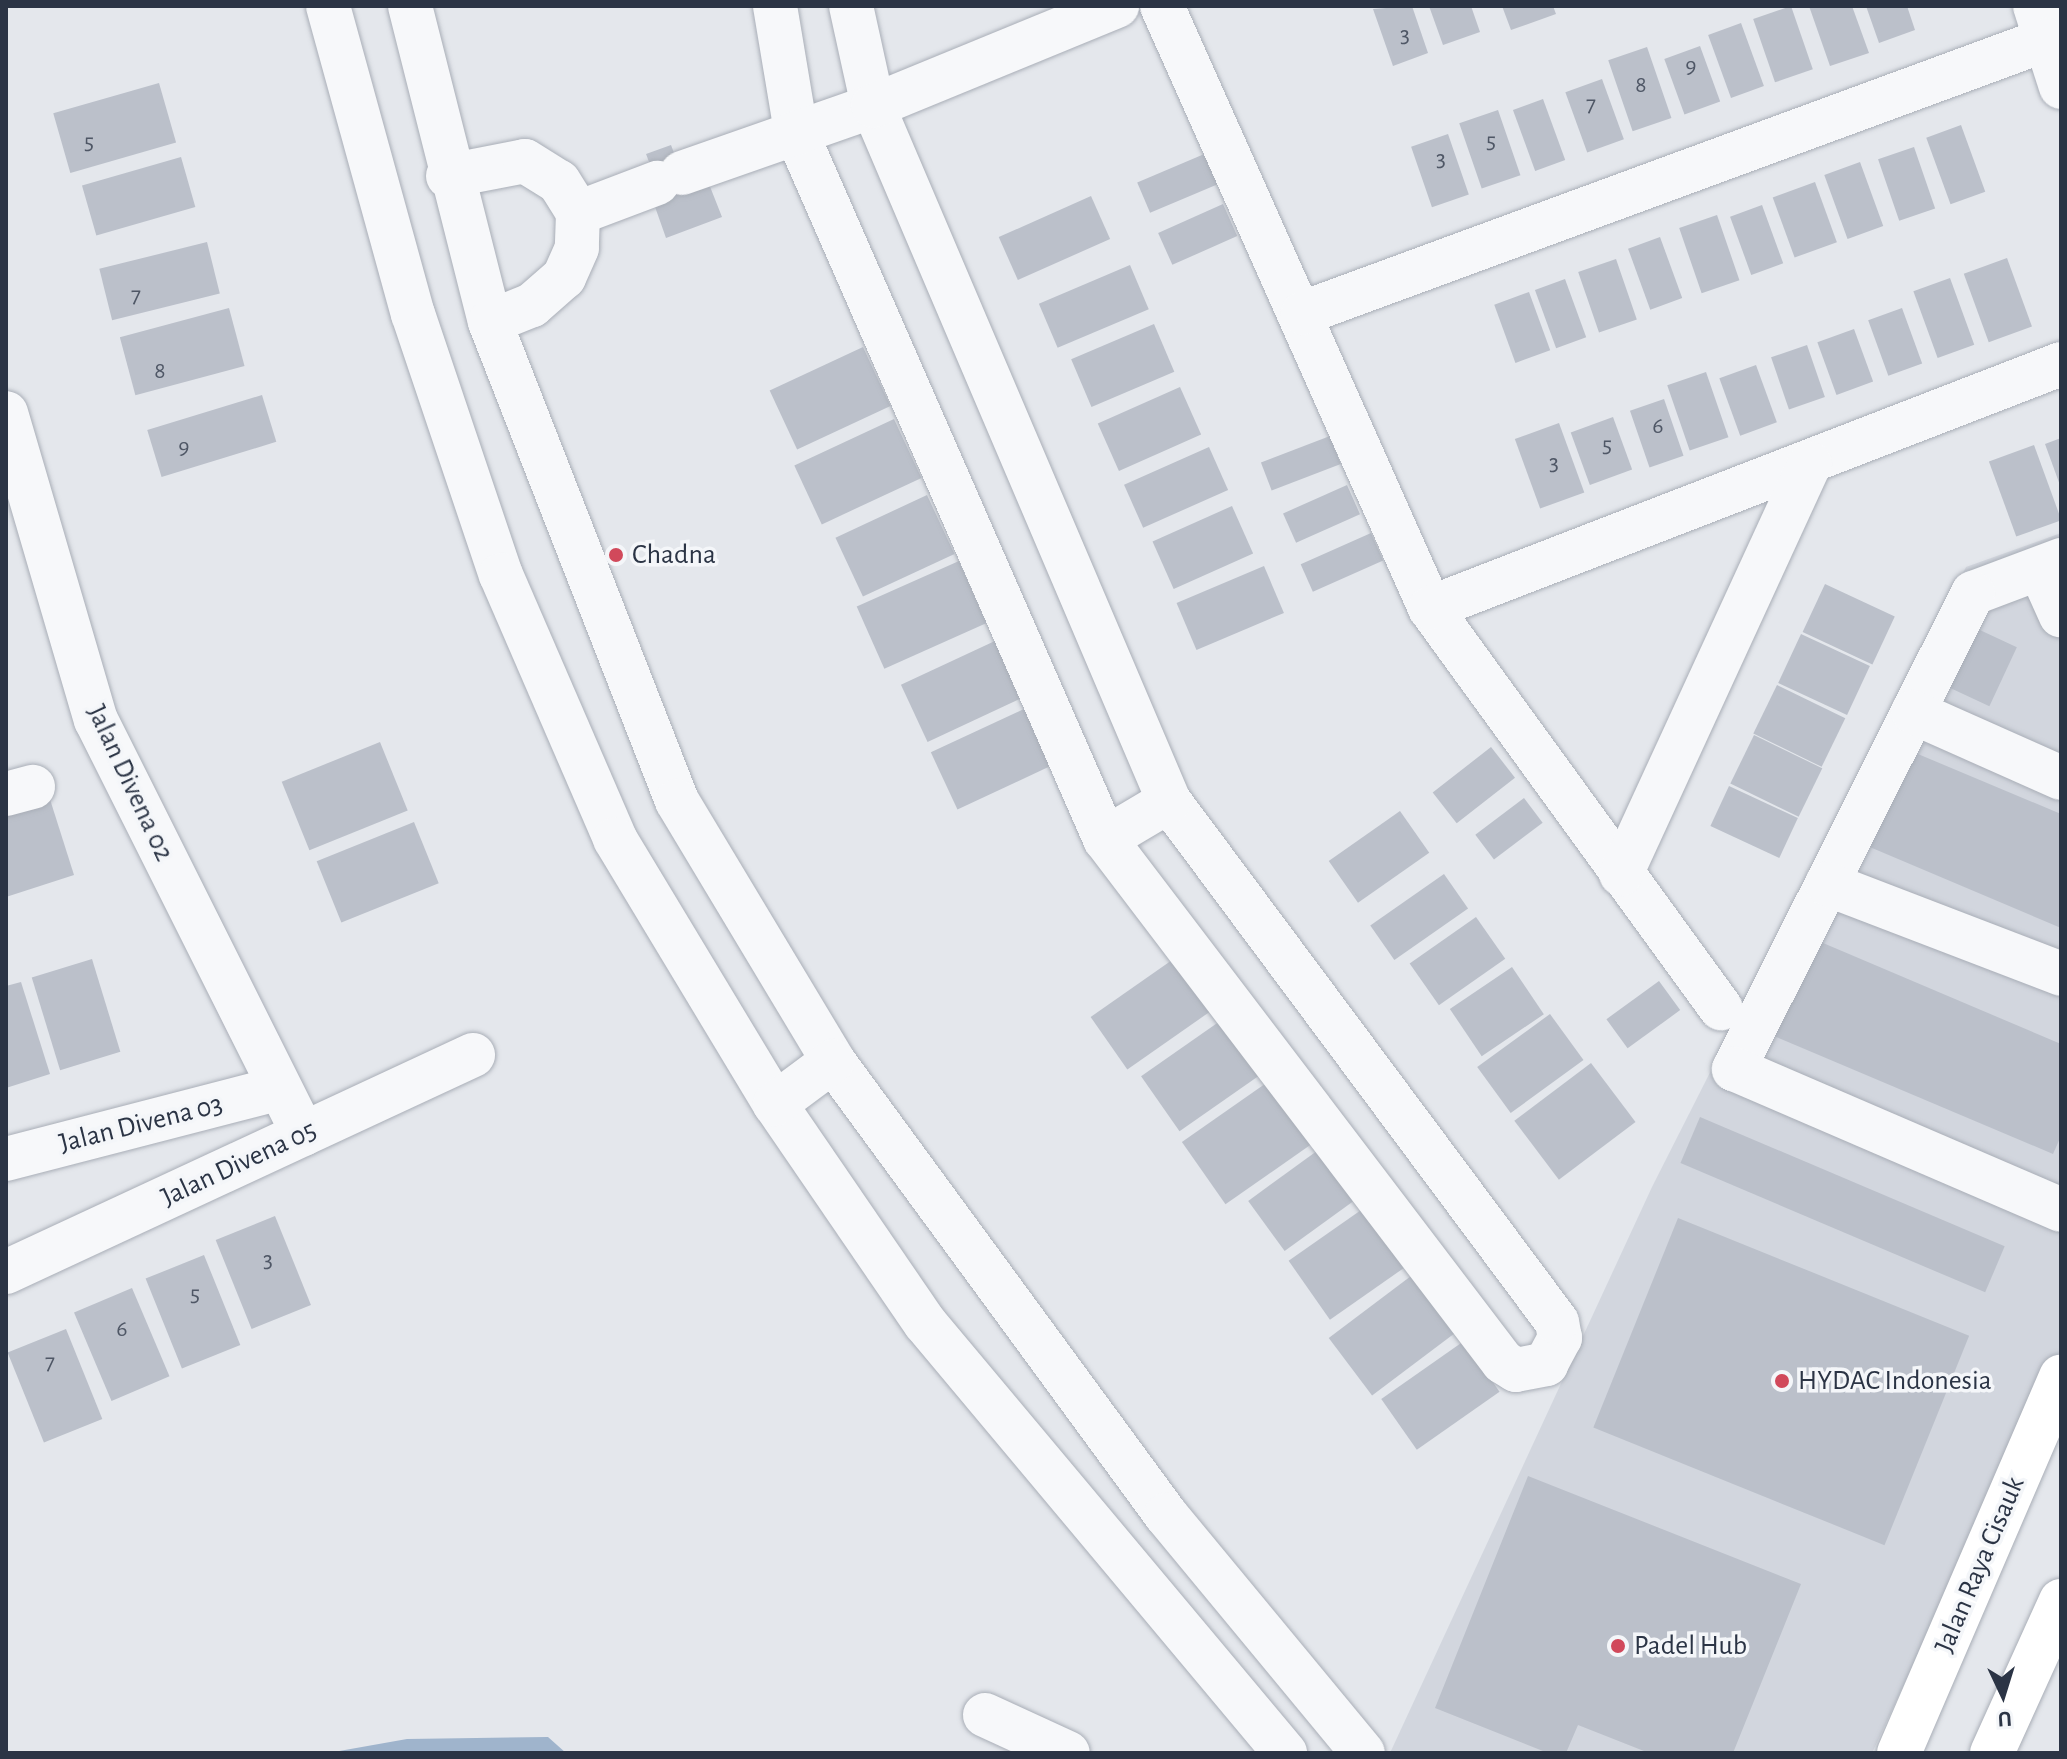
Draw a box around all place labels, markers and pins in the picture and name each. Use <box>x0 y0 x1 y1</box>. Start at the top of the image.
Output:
place label: Chadna <box>632 538 716 572</box>
marker: Chadna <box>607 546 625 564</box>
place label: HYDAC Indonesia <box>1798 1364 1992 1398</box>
marker: HYDAC Indonesia <box>1773 1372 1791 1390</box>
place label: Padel Hub <box>1634 1629 1747 1663</box>
marker: Padel Hub <box>1609 1637 1627 1655</box>

